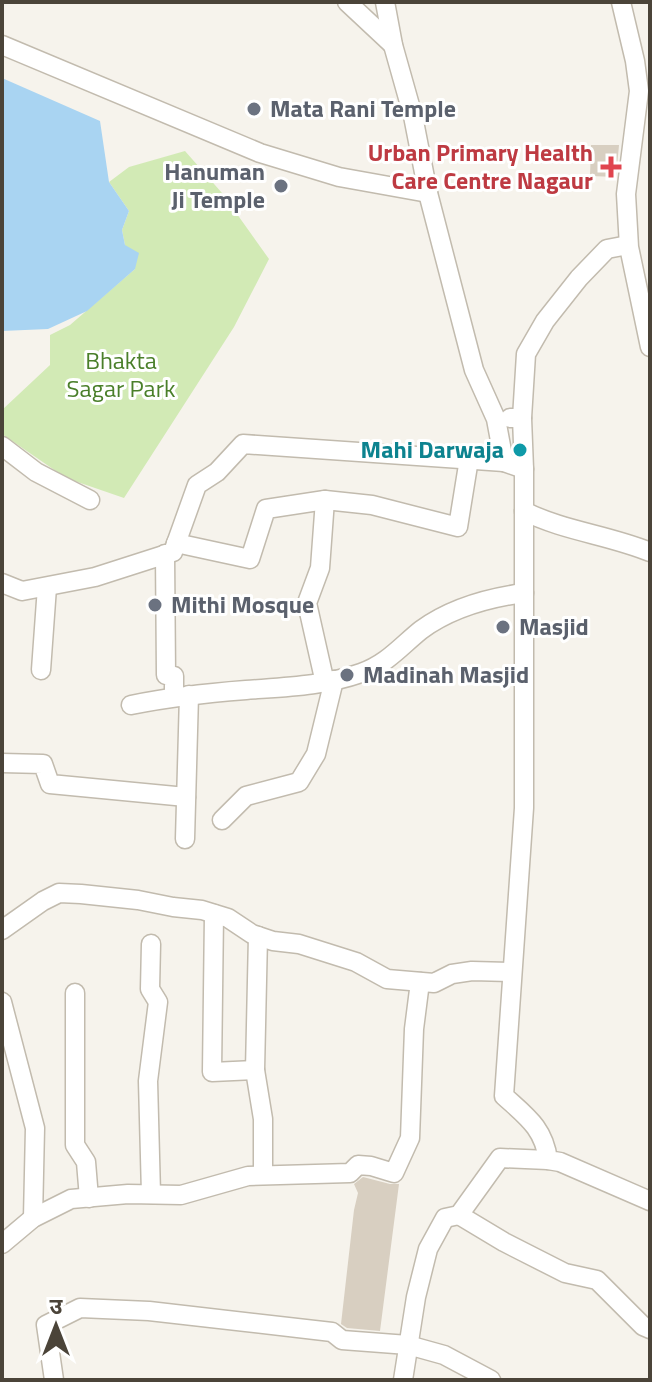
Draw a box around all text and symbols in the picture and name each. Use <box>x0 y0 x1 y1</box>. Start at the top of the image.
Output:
place label: Mata Rani Temple <box>270 90 456 126</box>
marker: Mata Rani Temple <box>245 100 263 118</box>
place label: Urban Primary Health Care Centre Nagaur <box>368 134 593 198</box>
place label: Hanuman Ji Temple <box>164 153 265 217</box>
marker: Urban Primary Health Care Centre Nagaur <box>600 156 622 178</box>
marker: Hanuman Ji Temple <box>272 177 290 195</box>
park label: Bhakta Sagar Park <box>67 342 176 406</box>
place label: Mahi Darwaja <box>361 431 504 467</box>
marker: Mahi Darwaja <box>511 441 529 459</box>
place label: Mithi Mosque <box>171 586 314 622</box>
marker: Mithi Mosque <box>146 596 164 614</box>
place label: Masjid <box>519 608 589 644</box>
marker: Masjid <box>494 618 512 636</box>
place label: Madinah Masjid <box>363 656 529 692</box>
marker: Madinah Masjid <box>338 666 356 684</box>
north arrow <box>16 1286 96 1366</box>
text: उ <box>50 1289 64 1323</box>

